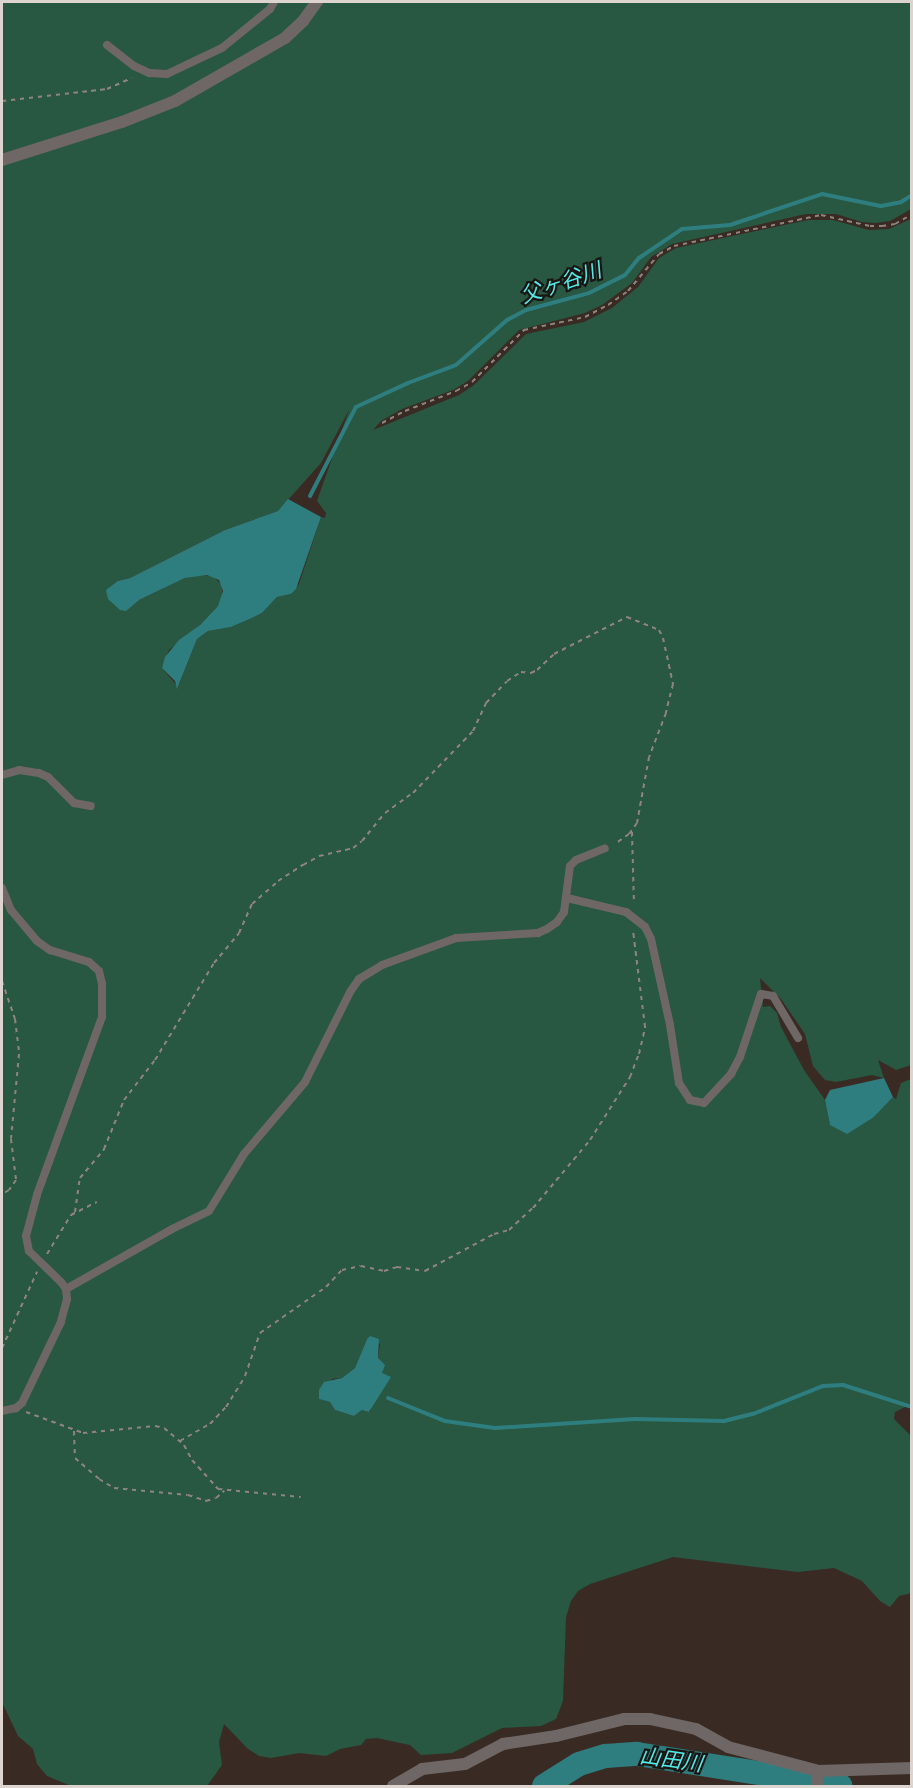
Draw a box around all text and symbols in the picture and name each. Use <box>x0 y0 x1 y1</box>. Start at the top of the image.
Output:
water label: 父ヶ谷川 <box>517 257 605 309</box>
water label: 山田川 <box>638 1743 704 1777</box>

